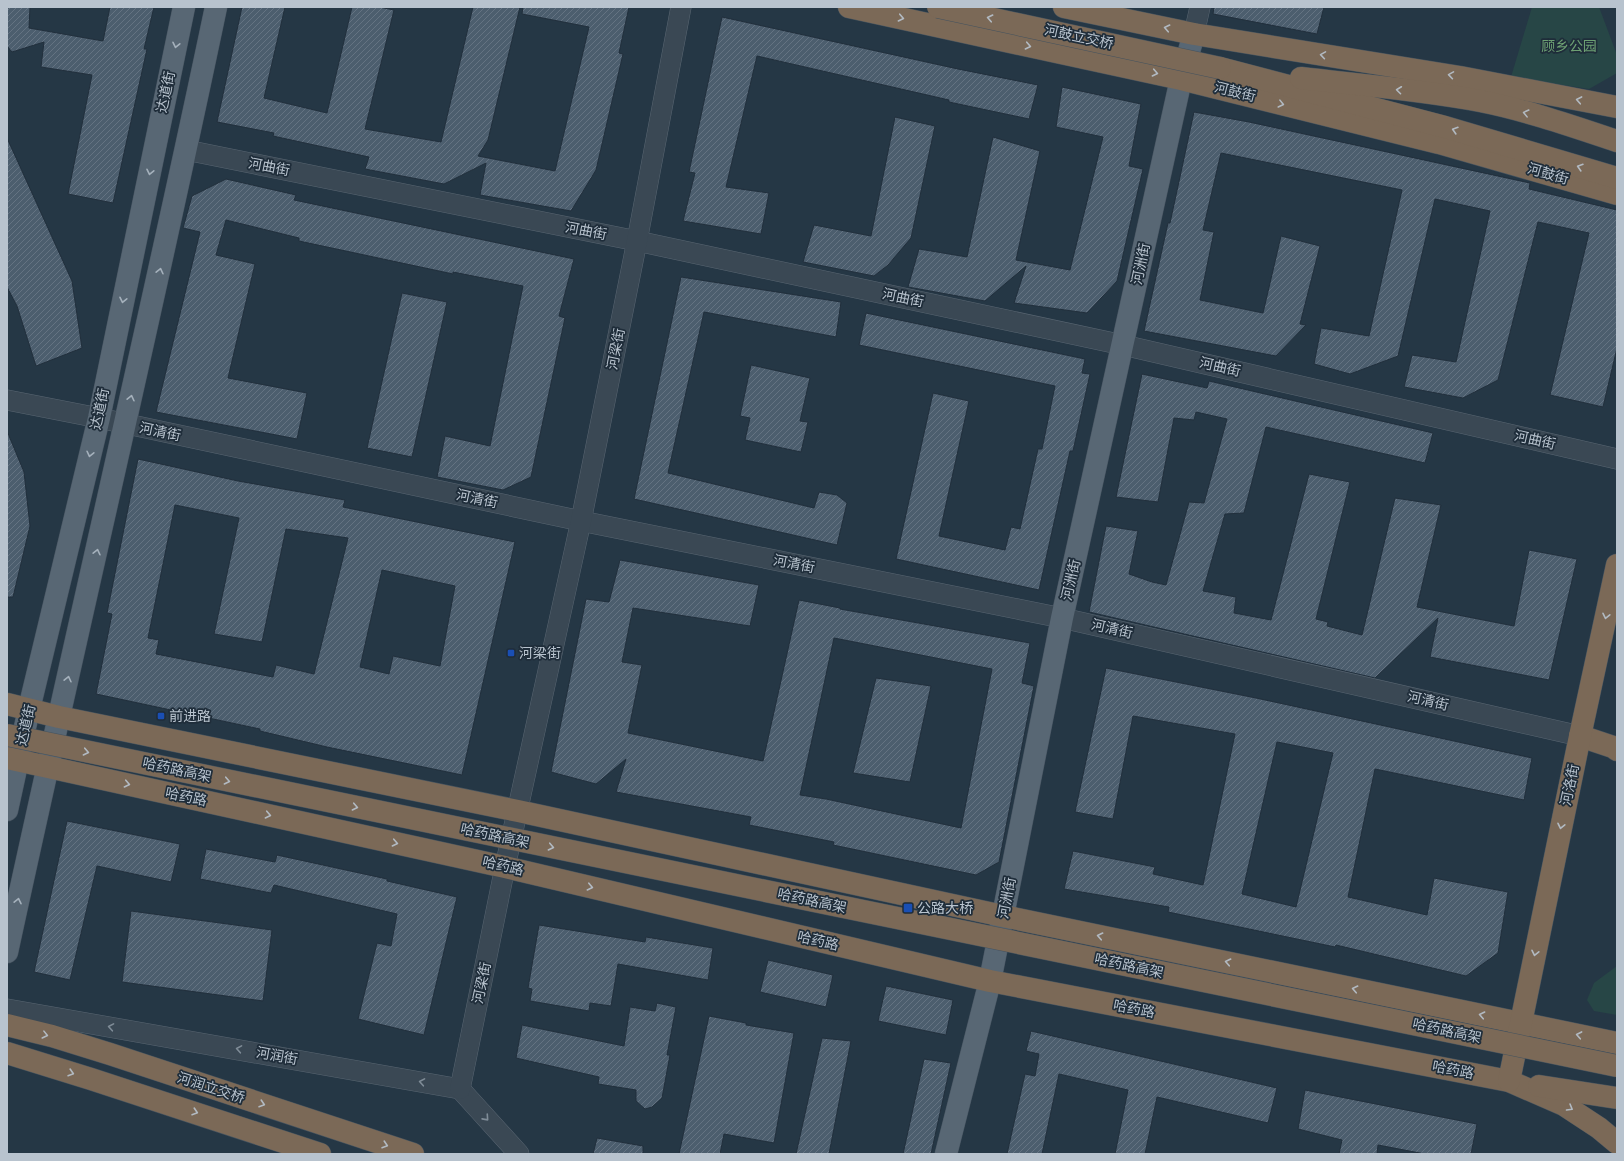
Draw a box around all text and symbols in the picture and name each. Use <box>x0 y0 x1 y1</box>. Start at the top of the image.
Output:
one-way arrow <box>898 14 904 22</box>
one-way arrow <box>987 15 993 23</box>
street label: 河鼓立交桥 <box>1043 21 1115 53</box>
one-way arrow <box>1164 25 1170 33</box>
park label: 顾乡公园 <box>1541 38 1597 55</box>
one-way arrow <box>1025 41 1031 49</box>
one-way arrow <box>173 42 181 48</box>
one-way arrow <box>1320 51 1326 59</box>
one-way arrow <box>1152 69 1158 77</box>
street label: 达道街 <box>153 70 179 114</box>
one-way arrow <box>1448 71 1454 80</box>
street label: 河鼓街 <box>1213 79 1257 105</box>
one-way arrow <box>1396 85 1402 94</box>
one-way arrow <box>1576 96 1582 104</box>
one-way arrow <box>1278 99 1285 107</box>
one-way arrow <box>1523 109 1530 118</box>
one-way arrow <box>1452 126 1459 135</box>
street label: 河曲街 <box>247 155 291 179</box>
street label: 河鼓街 <box>1525 160 1571 188</box>
one-way arrow <box>1576 163 1583 172</box>
one-way arrow <box>146 169 154 176</box>
street label: 河曲街 <box>564 219 608 243</box>
street label: 河洲街 <box>1128 242 1154 286</box>
one-way arrow <box>155 268 163 274</box>
street label: 河曲街 <box>881 285 925 311</box>
one-way arrow <box>120 297 128 303</box>
street label: 河梁街 <box>604 327 628 371</box>
street label: 河曲街 <box>1198 354 1242 380</box>
street label: 达道街 <box>87 387 113 431</box>
one-way arrow <box>127 394 135 401</box>
street label: 河清街 <box>138 419 182 445</box>
street label: 河曲街 <box>1513 427 1557 453</box>
one-way arrow <box>87 451 95 457</box>
street label: 河清街 <box>455 486 499 512</box>
one-way arrow <box>92 549 100 555</box>
street label: 河清街 <box>772 552 816 576</box>
street label: 河洲街 <box>1058 558 1084 602</box>
one-way arrow <box>1602 613 1610 620</box>
street label: 河清街 <box>1090 616 1134 642</box>
place label: 河梁街 <box>519 645 561 662</box>
marker: 河梁街 <box>506 648 516 658</box>
one-way arrow <box>63 675 72 682</box>
street label: 河清街 <box>1406 688 1450 714</box>
street label: 达道街 <box>13 703 39 747</box>
place label: 前进路 <box>169 708 211 725</box>
marker: 前进路 <box>156 711 166 721</box>
one-way arrow <box>83 747 89 755</box>
street label: 哈药路高架 <box>141 754 213 786</box>
street label: 河洛街 <box>1557 763 1583 807</box>
one-way arrow <box>224 776 231 784</box>
one-way arrow <box>124 780 130 788</box>
street label: 哈药路 <box>164 784 208 810</box>
one-way arrow <box>352 802 358 810</box>
one-way arrow <box>265 810 271 818</box>
street label: 哈药路高架 <box>459 820 531 852</box>
one-way arrow <box>1558 823 1566 829</box>
one-way arrow <box>392 838 398 846</box>
one-way arrow <box>547 842 554 851</box>
street label: 哈药路 <box>481 853 525 879</box>
street label: 河洲街 <box>995 876 1019 920</box>
one-way arrow <box>587 882 593 890</box>
street label: 哈药路高架 <box>776 885 848 917</box>
one-way arrow <box>14 897 22 904</box>
place label: 公路大桥 <box>917 900 973 917</box>
marker: 公路大桥 <box>902 902 914 914</box>
street label: 哈药路 <box>796 928 840 954</box>
one-way arrow <box>1097 932 1104 941</box>
street label: 哈药路高架 <box>1093 950 1165 982</box>
one-way arrow <box>1532 950 1540 956</box>
one-way arrow <box>1225 959 1231 967</box>
street label: 河梁街 <box>469 961 495 1005</box>
one-way arrow <box>1352 985 1358 993</box>
street label: 哈药路 <box>1112 997 1156 1021</box>
one-way arrow <box>1479 1012 1486 1020</box>
street label: 哈药路高架 <box>1411 1015 1483 1047</box>
one-way arrow <box>108 1023 114 1032</box>
one-way arrow <box>42 1030 48 1038</box>
one-way arrow <box>1576 1031 1582 1040</box>
street label: 河润街 <box>255 1044 299 1068</box>
one-way arrow <box>236 1046 242 1054</box>
street label: 哈药路 <box>1431 1058 1475 1082</box>
one-way arrow <box>67 1068 74 1077</box>
street label: 河润立交桥 <box>175 1069 247 1107</box>
one-way arrow <box>419 1078 425 1087</box>
one-way arrow <box>258 1100 265 1108</box>
one-way arrow <box>1566 1104 1573 1111</box>
one-way arrow <box>191 1107 198 1116</box>
one-way arrow <box>482 1113 489 1120</box>
one-way arrow <box>382 1140 389 1149</box>

